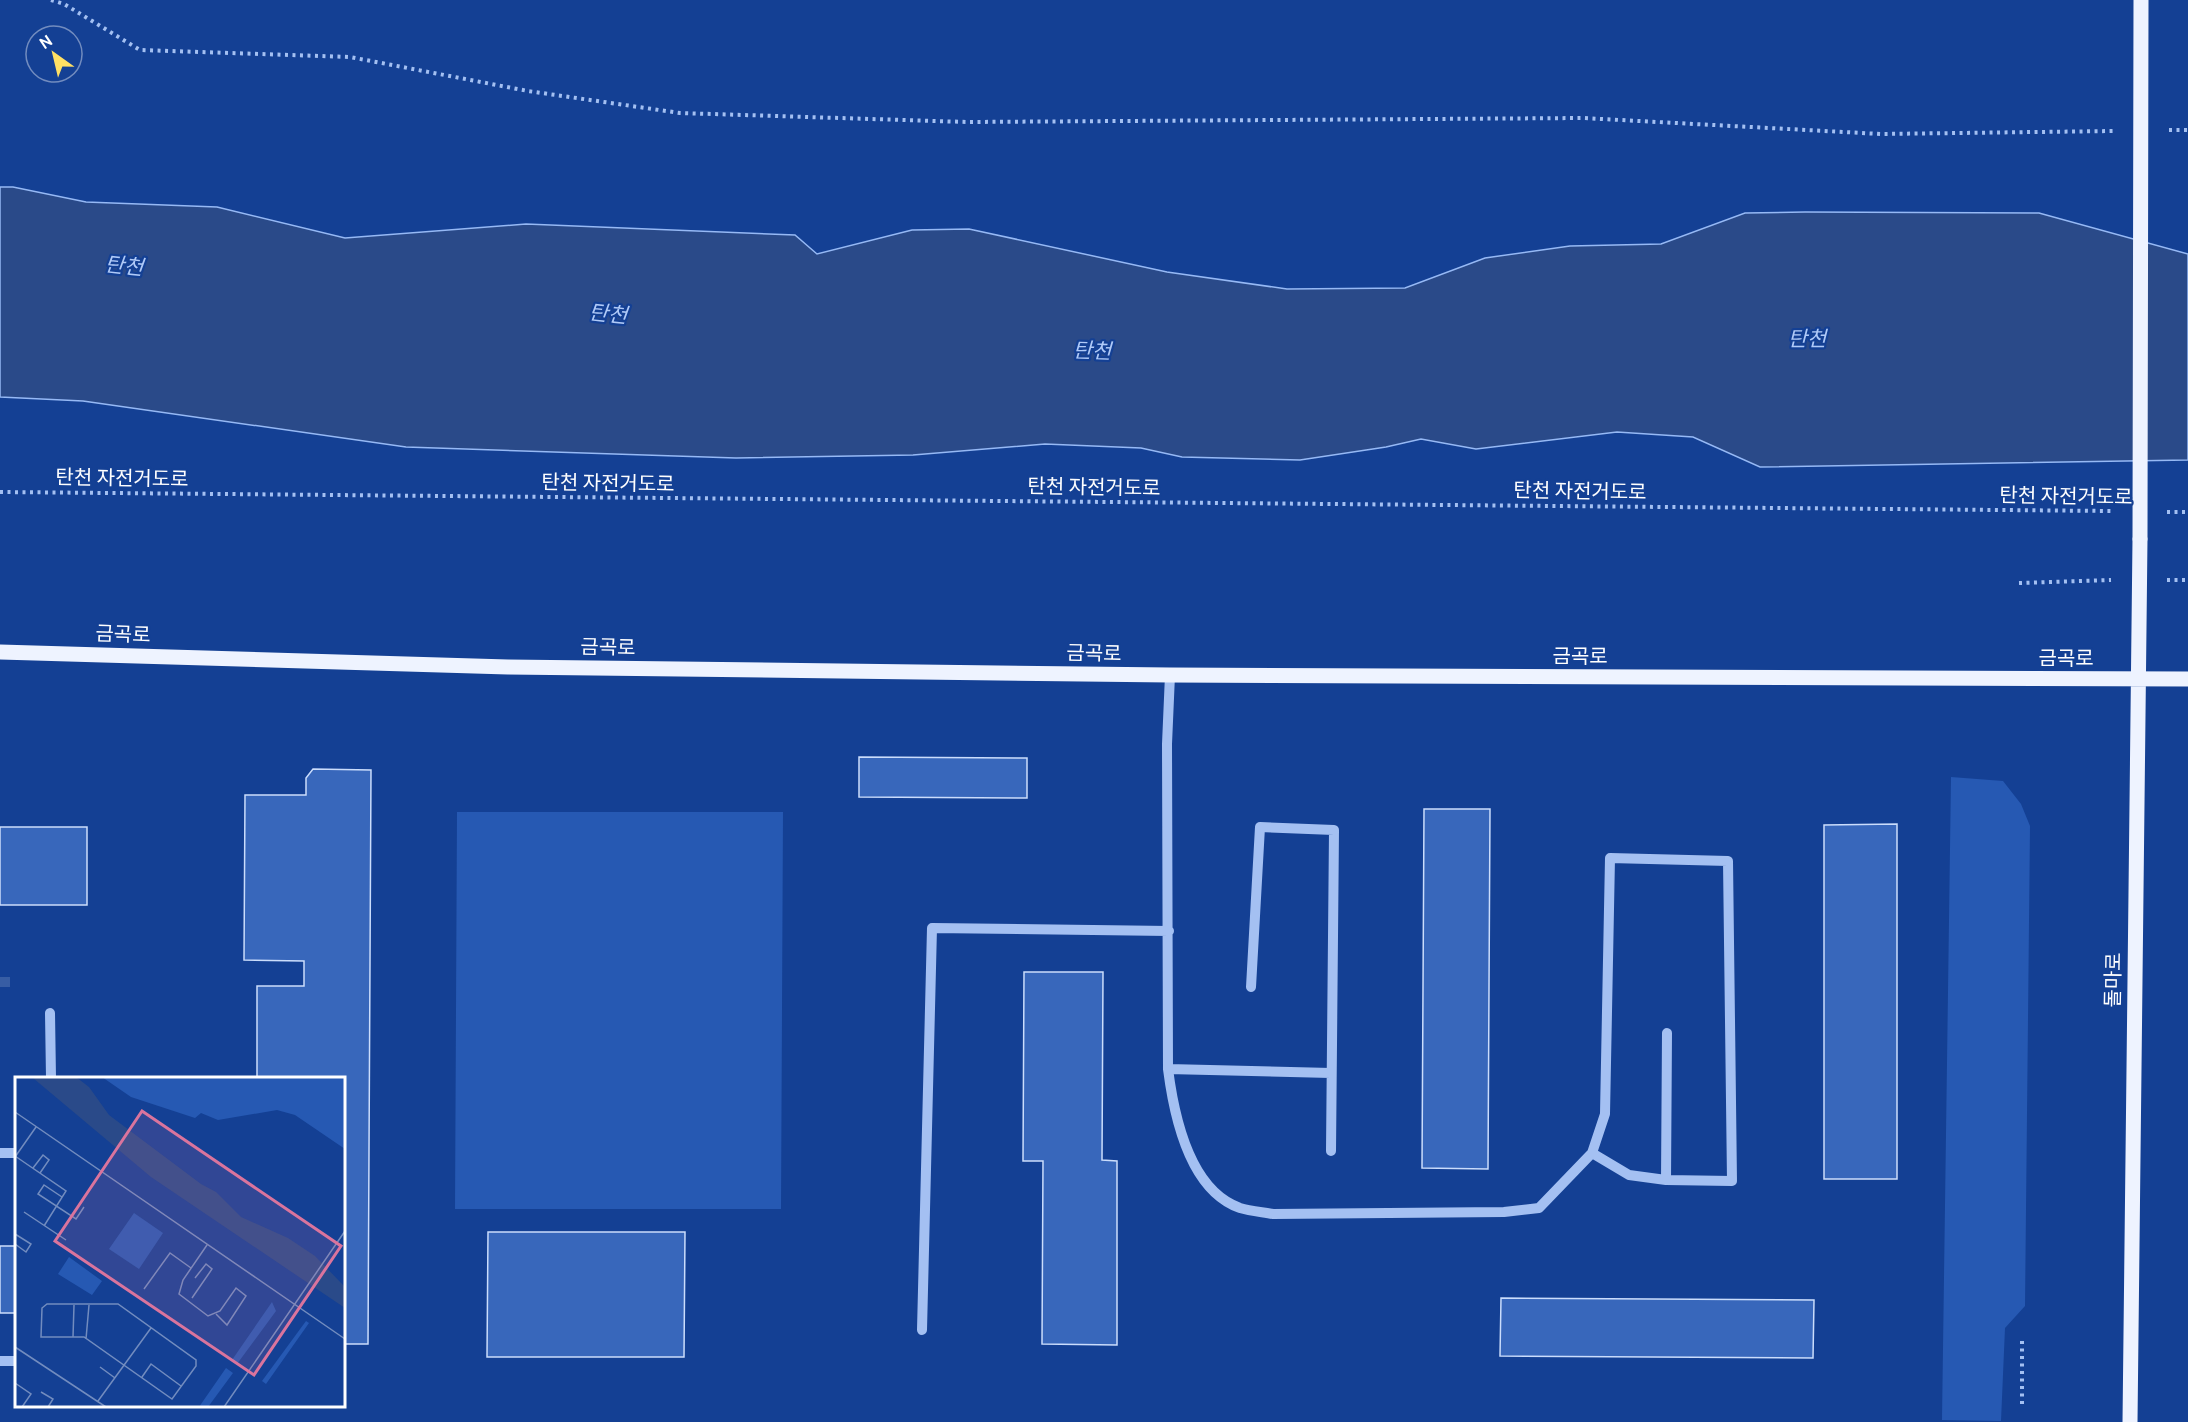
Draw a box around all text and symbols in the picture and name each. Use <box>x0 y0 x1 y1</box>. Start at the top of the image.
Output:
north arrow <box>24 24 84 84</box>
text: N <box>36 31 56 53</box>
water label: 탄천 <box>104 251 147 280</box>
water label: 탄천 <box>588 299 631 328</box>
water label: 탄천 <box>1788 326 1829 351</box>
water label: 탄천 <box>1072 337 1114 364</box>
street label: 탄천 자전거도로 <box>55 465 189 491</box>
street label: 탄천 자전거도로 <box>541 470 675 496</box>
street label: 탄천 자전거도로 <box>1027 474 1161 500</box>
street label: 탄천 자전거도로 <box>1513 478 1647 504</box>
street label: 탄천 자전거도로 <box>1999 483 2133 509</box>
street label: 금곡로 <box>95 621 151 647</box>
street label: 금곡로 <box>580 635 636 659</box>
street label: 금곡로 <box>1066 641 1122 665</box>
street label: 금곡로 <box>1552 644 1608 668</box>
street label: 금곡로 <box>2038 646 2094 670</box>
street label: 돌마로 <box>2101 952 2125 1008</box>
inset map <box>15 1077 345 1407</box>

